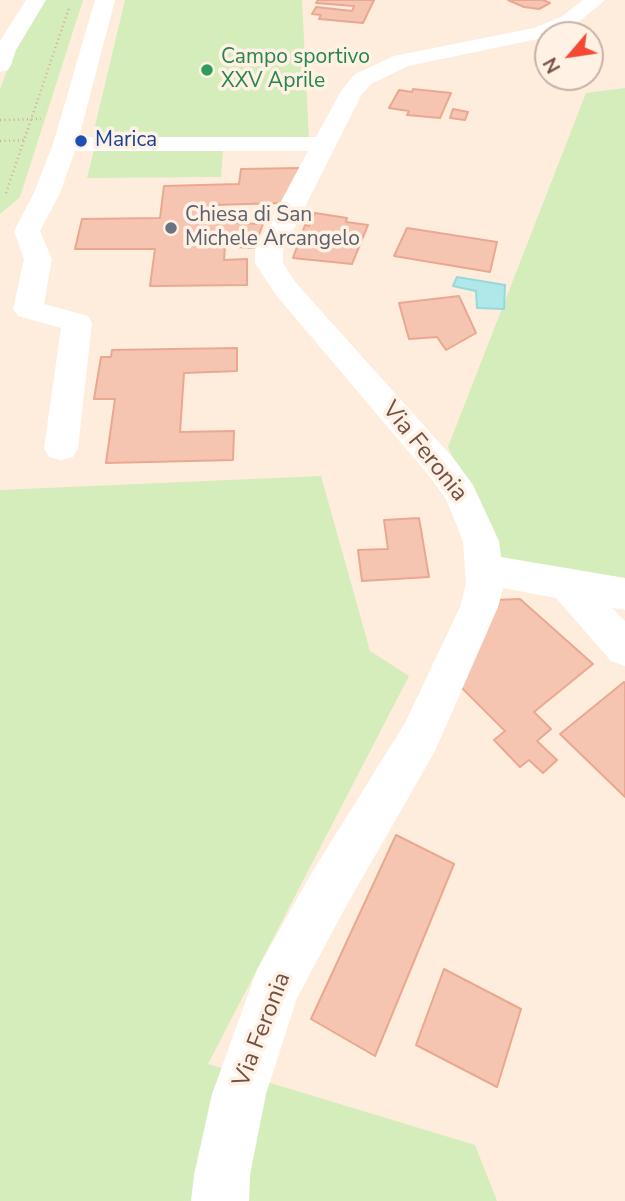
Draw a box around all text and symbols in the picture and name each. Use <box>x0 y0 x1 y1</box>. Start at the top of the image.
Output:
north arrow <box>534 21 604 91</box>
place label: Campo sportivo XXV Aprile <box>221 45 370 95</box>
text: N <box>538 53 567 78</box>
marker: Campo sportivo XXV Aprile <box>199 62 215 78</box>
place label: Marica <box>95 128 157 154</box>
marker: Marica <box>73 133 89 149</box>
place label: Chiesa di San Michele Arcangelo <box>185 203 360 253</box>
marker: Chiesa di San Michele Arcangelo <box>163 220 179 236</box>
street label: Via Feronia <box>375 396 473 508</box>
street label: Via Feronia <box>228 969 298 1091</box>

